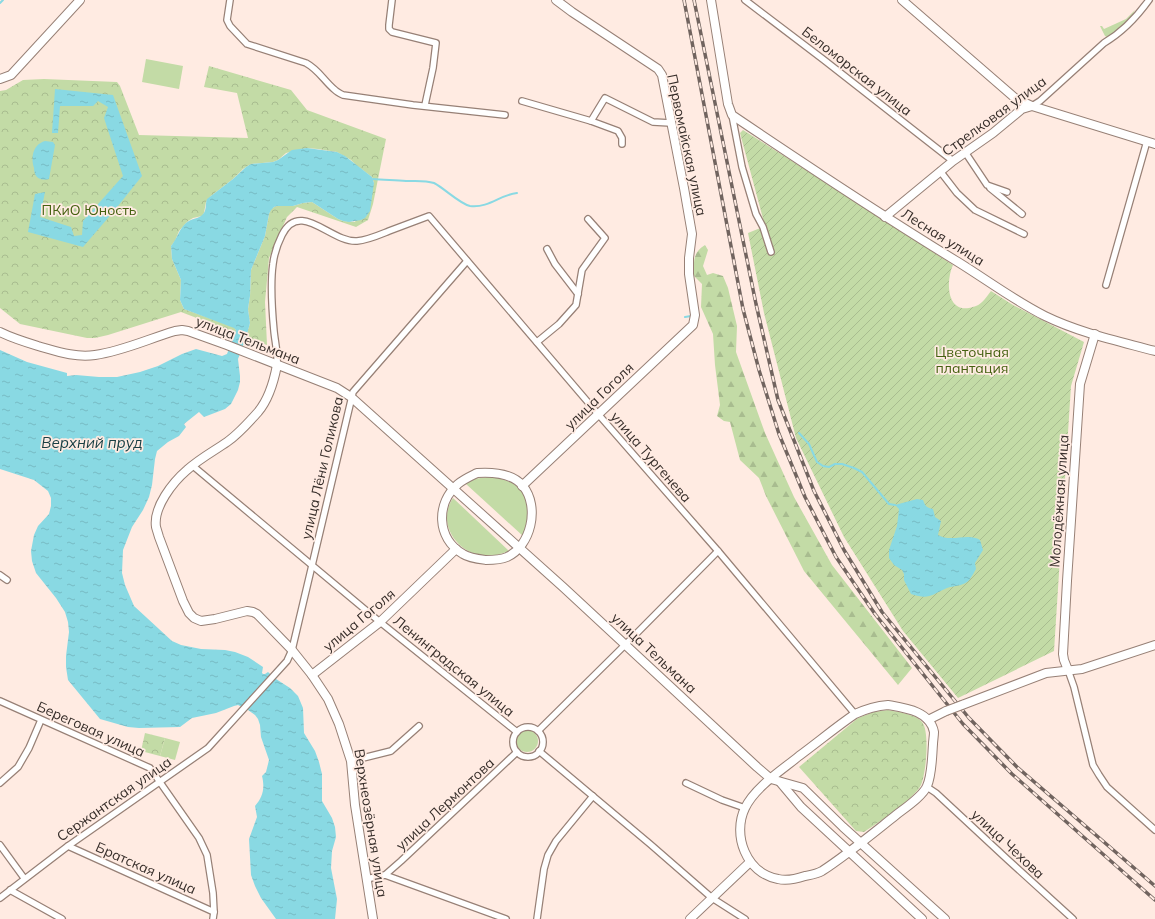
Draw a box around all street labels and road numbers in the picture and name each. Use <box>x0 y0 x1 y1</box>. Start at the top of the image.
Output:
street label: Беломорская улица <box>798 22 916 120</box>
street label: Первомайская улица <box>663 72 711 218</box>
street label: Стрелковая улица <box>938 72 1050 160</box>
street label: Лесная улица <box>898 204 988 270</box>
street label: улица Тельмана <box>193 312 303 368</box>
street label: улица Гоголя <box>561 359 637 433</box>
street label: улица Лёни Голикова <box>297 395 347 541</box>
street label: улица Тургенева <box>607 408 695 506</box>
street label: Молодёжная улица <box>1045 434 1073 568</box>
street label: улица Гоголя <box>319 585 399 655</box>
street label: улица Тельмана <box>608 609 700 697</box>
street label: Ленинградская улица <box>390 612 518 720</box>
street label: Береговая улица <box>34 697 148 761</box>
street label: Верхнеозёрная улица <box>350 748 392 898</box>
street label: Сержантская улица <box>53 753 175 845</box>
street label: улица Лермонтова <box>392 754 498 854</box>
street label: улица Чехова <box>968 805 1048 883</box>
street label: Братская улица <box>93 838 199 898</box>

